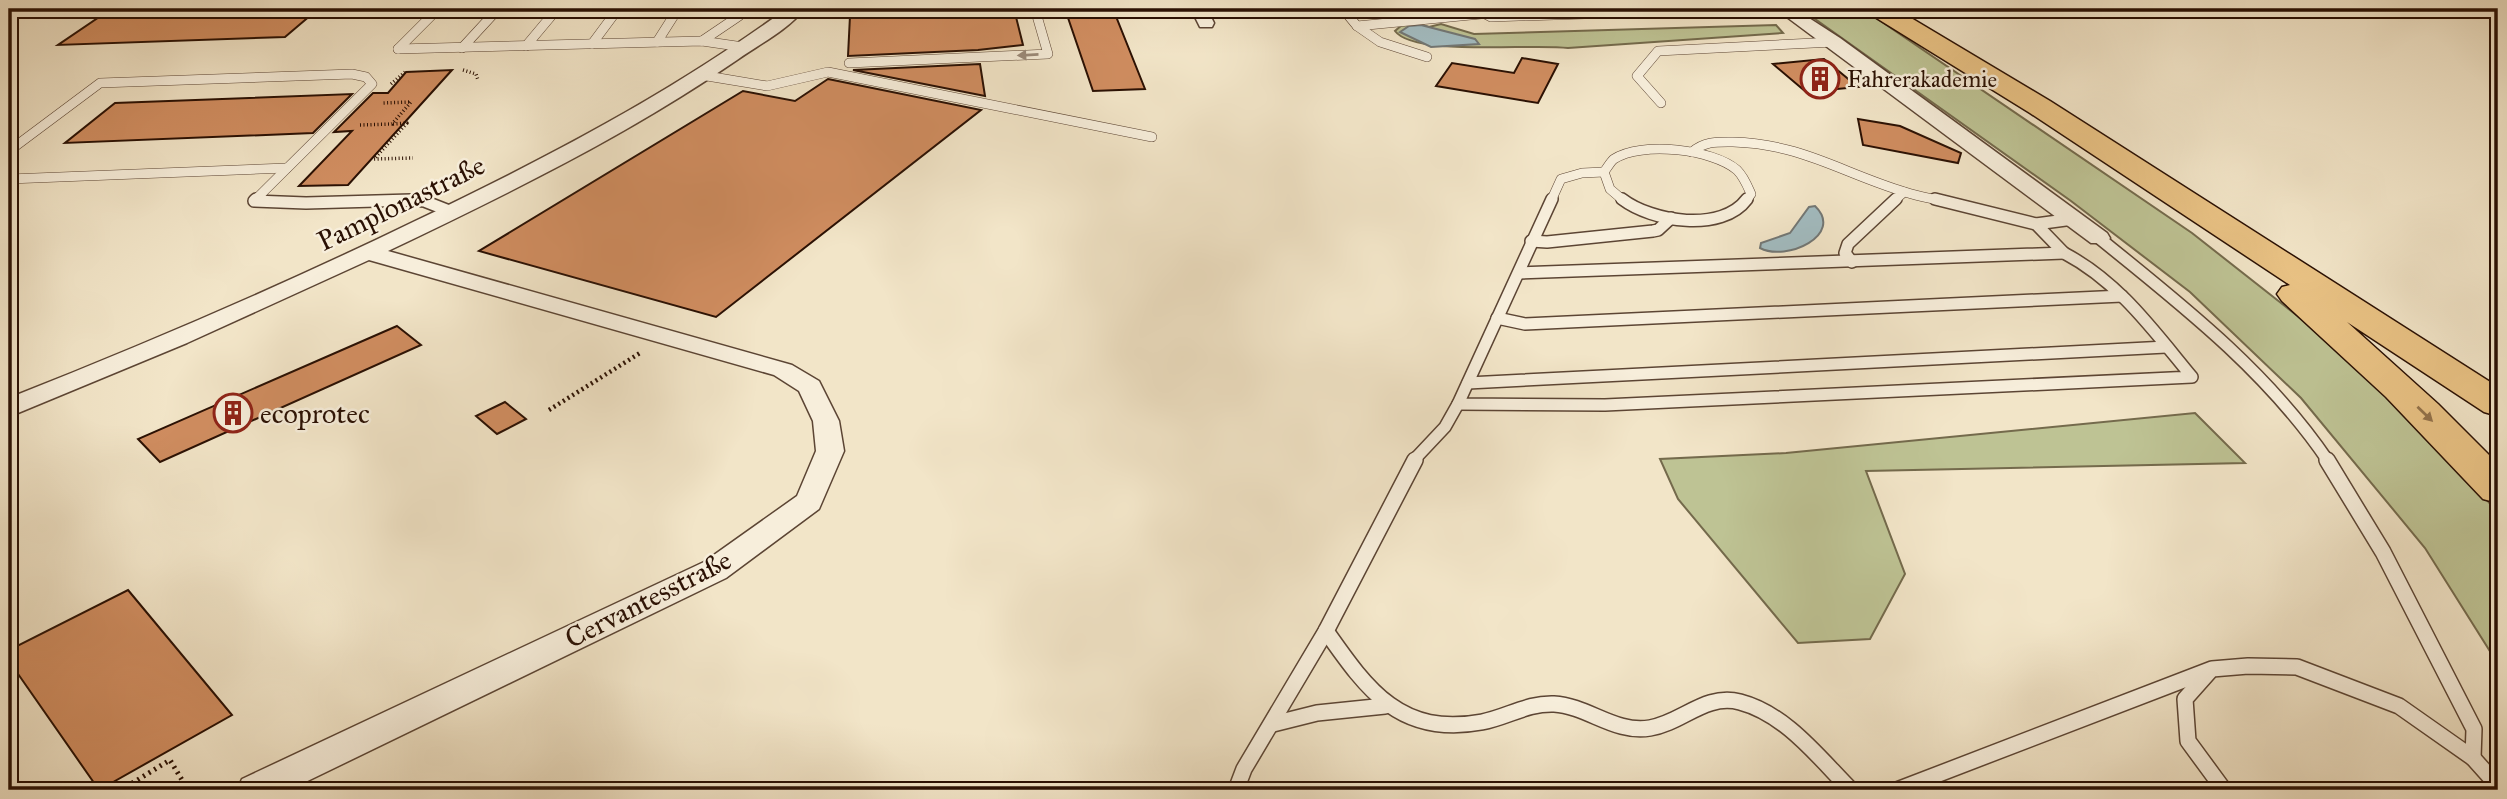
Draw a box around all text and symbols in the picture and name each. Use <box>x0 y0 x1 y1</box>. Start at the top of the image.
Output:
one-way arrow <box>1016 50 1038 61</box>
building icon: Fahrerakademie <box>1799 58 1841 100</box>
place label: Fahrerakademie <box>1847 65 1997 93</box>
street label: Pamplonastraße <box>311 147 491 259</box>
building icon: ecoprotec <box>212 392 254 434</box>
place label: ecoprotec <box>260 396 370 431</box>
one-way arrow <box>2416 406 2433 422</box>
street label: Cervantesstraße <box>559 542 737 656</box>

